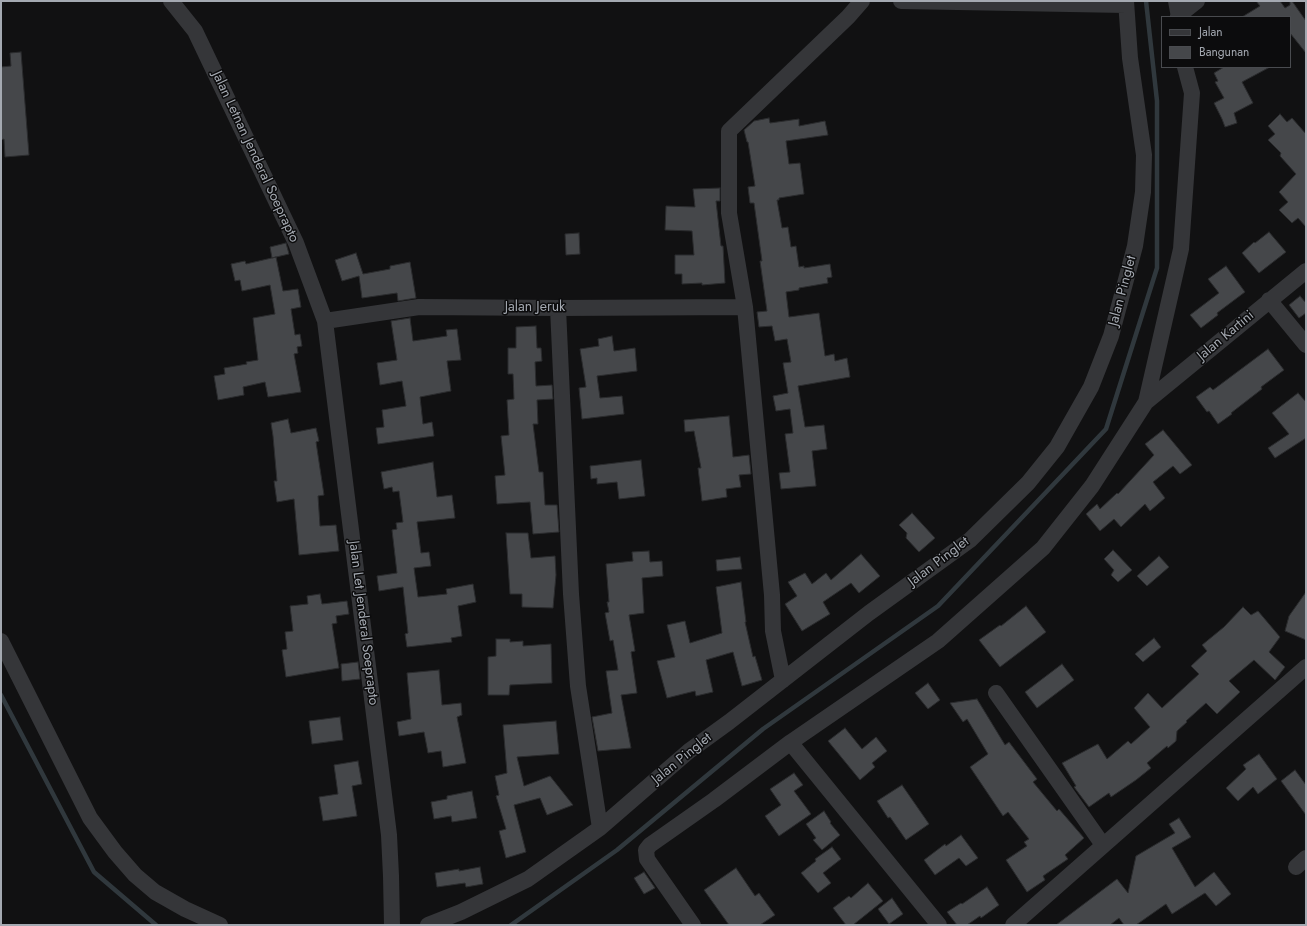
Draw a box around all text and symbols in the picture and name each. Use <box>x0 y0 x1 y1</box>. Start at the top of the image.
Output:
legend <box>1161 16 1291 68</box>
text: Jalan <box>1199 23 1222 41</box>
text: Bangunan <box>1199 43 1249 61</box>
street label: Jalan Letnan Jenderal Soeprapto <box>208 69 302 245</box>
street label: Jalan Pinglet <box>1106 254 1140 328</box>
street label: Jalan Jeruk <box>505 300 565 316</box>
street label: Jalan Kartini <box>1194 307 1258 365</box>
street label: Jalan Pinglet <box>905 534 973 590</box>
street label: Jalan Let Jenderal Soeprapto <box>345 540 381 706</box>
street label: Jalan Pinglet <box>649 730 715 788</box>

